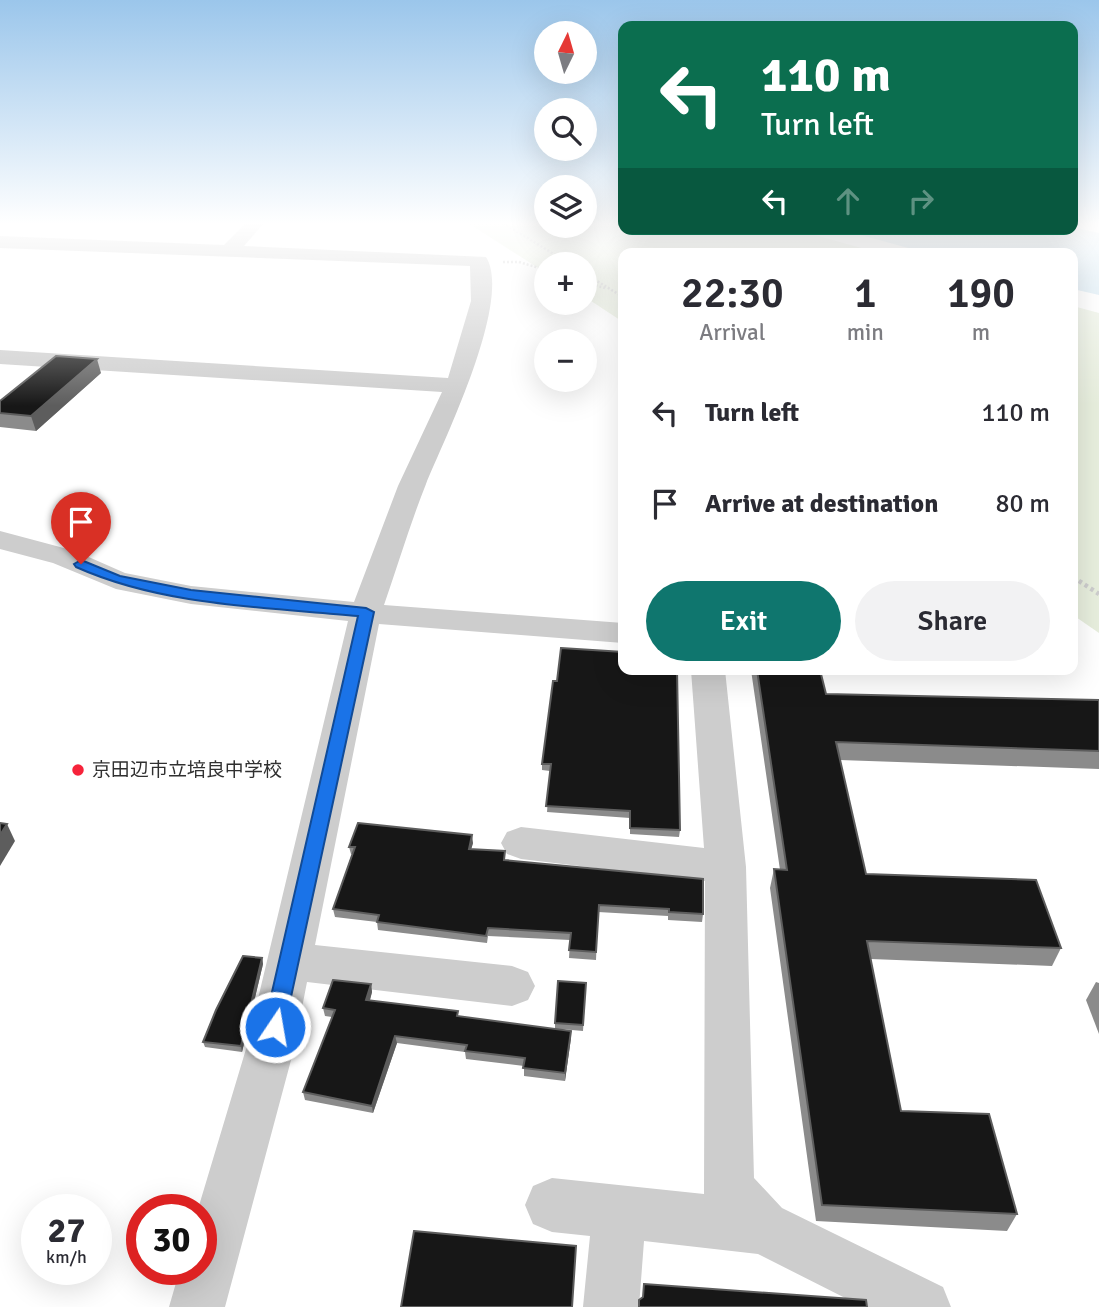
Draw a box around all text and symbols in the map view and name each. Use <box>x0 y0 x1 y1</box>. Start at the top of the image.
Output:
north arrow <box>534 21 597 84</box>
map controls <box>534 21 597 392</box>
text: 110 m <box>761 45 891 105</box>
icon: left <box>646 49 737 140</box>
button: search <box>534 98 597 161</box>
text: Turn left <box>761 105 874 144</box>
button: layers <box>534 175 597 238</box>
icon: left <box>756 182 794 220</box>
icon: ahead <box>829 182 867 220</box>
icon: right <box>902 182 940 220</box>
button: + <box>534 252 597 315</box>
text: 22:30 <box>681 268 784 319</box>
text: 1 <box>854 268 877 319</box>
text: 190 <box>947 268 1015 319</box>
text: Arrival <box>699 318 765 347</box>
text: min <box>847 318 884 347</box>
text: m <box>972 318 990 347</box>
button: − <box>534 329 597 392</box>
icon: left <box>646 394 684 432</box>
text: Turn left <box>705 397 799 429</box>
text: 110 m <box>981 397 1050 429</box>
icon: arrive <box>646 485 684 523</box>
text: Arrive at destination <box>705 488 938 520</box>
text: 80 m <box>995 488 1050 520</box>
pin <box>51 492 111 564</box>
icon: arrive <box>62 503 100 541</box>
button: Exit <box>646 581 841 661</box>
button: Share <box>855 581 1050 661</box>
place label: 京田辺市立培良中学校 <box>92 758 282 782</box>
marker: 京田辺市立培良中学校 <box>70 762 86 778</box>
position arrow <box>238 990 312 1064</box>
speed limit sign: 30 <box>126 1194 217 1285</box>
text: 27 <box>48 1209 85 1252</box>
text: km/h <box>46 1246 87 1268</box>

